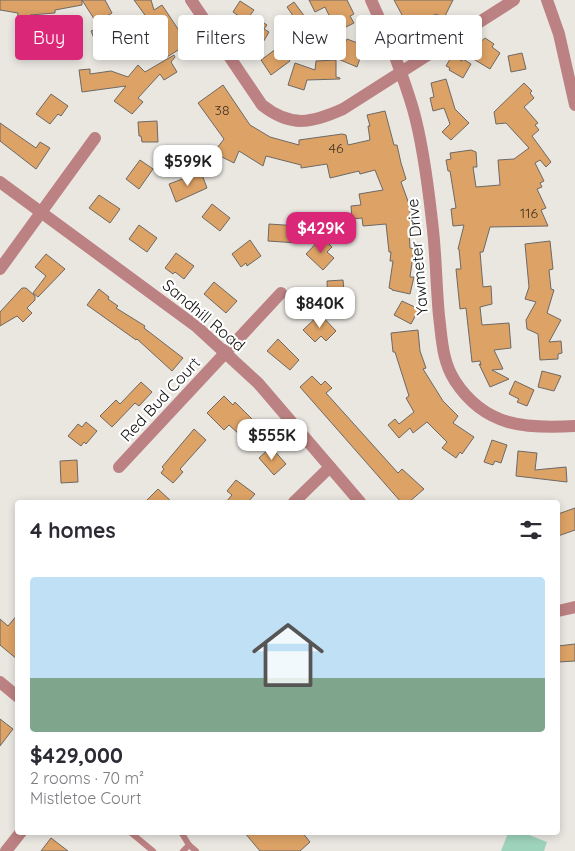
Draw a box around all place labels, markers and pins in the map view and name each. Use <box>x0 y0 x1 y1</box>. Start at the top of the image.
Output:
pin: $599K <box>153 144 223 187</box>
pin: $429K <box>286 212 356 254</box>
pin: $840K <box>285 286 355 329</box>
pin: $555K <box>237 418 307 461</box>

